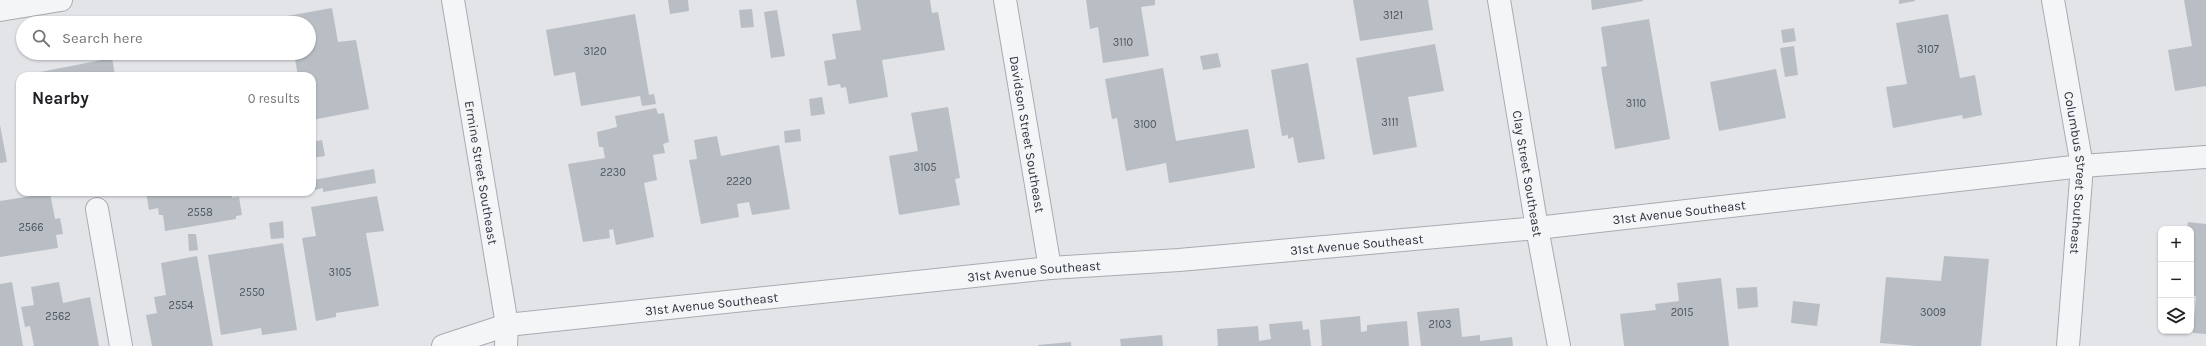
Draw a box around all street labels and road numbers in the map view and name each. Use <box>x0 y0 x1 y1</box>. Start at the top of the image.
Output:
street label: Davidson Street Southeast <box>1006 55 1048 214</box>
street label: Columbus Street Southeast <box>2061 90 2089 255</box>
street label: Ermine Street Southeast <box>462 100 501 246</box>
street label: Clay Street Southeast <box>1510 109 1546 238</box>
street label: 31st Avenue Southeast <box>1612 197 1747 227</box>
street label: 31st Avenue Southeast <box>1289 231 1424 258</box>
street label: 31st Avenue Southeast <box>966 258 1101 285</box>
street label: 31st Avenue Southeast <box>644 290 779 318</box>

